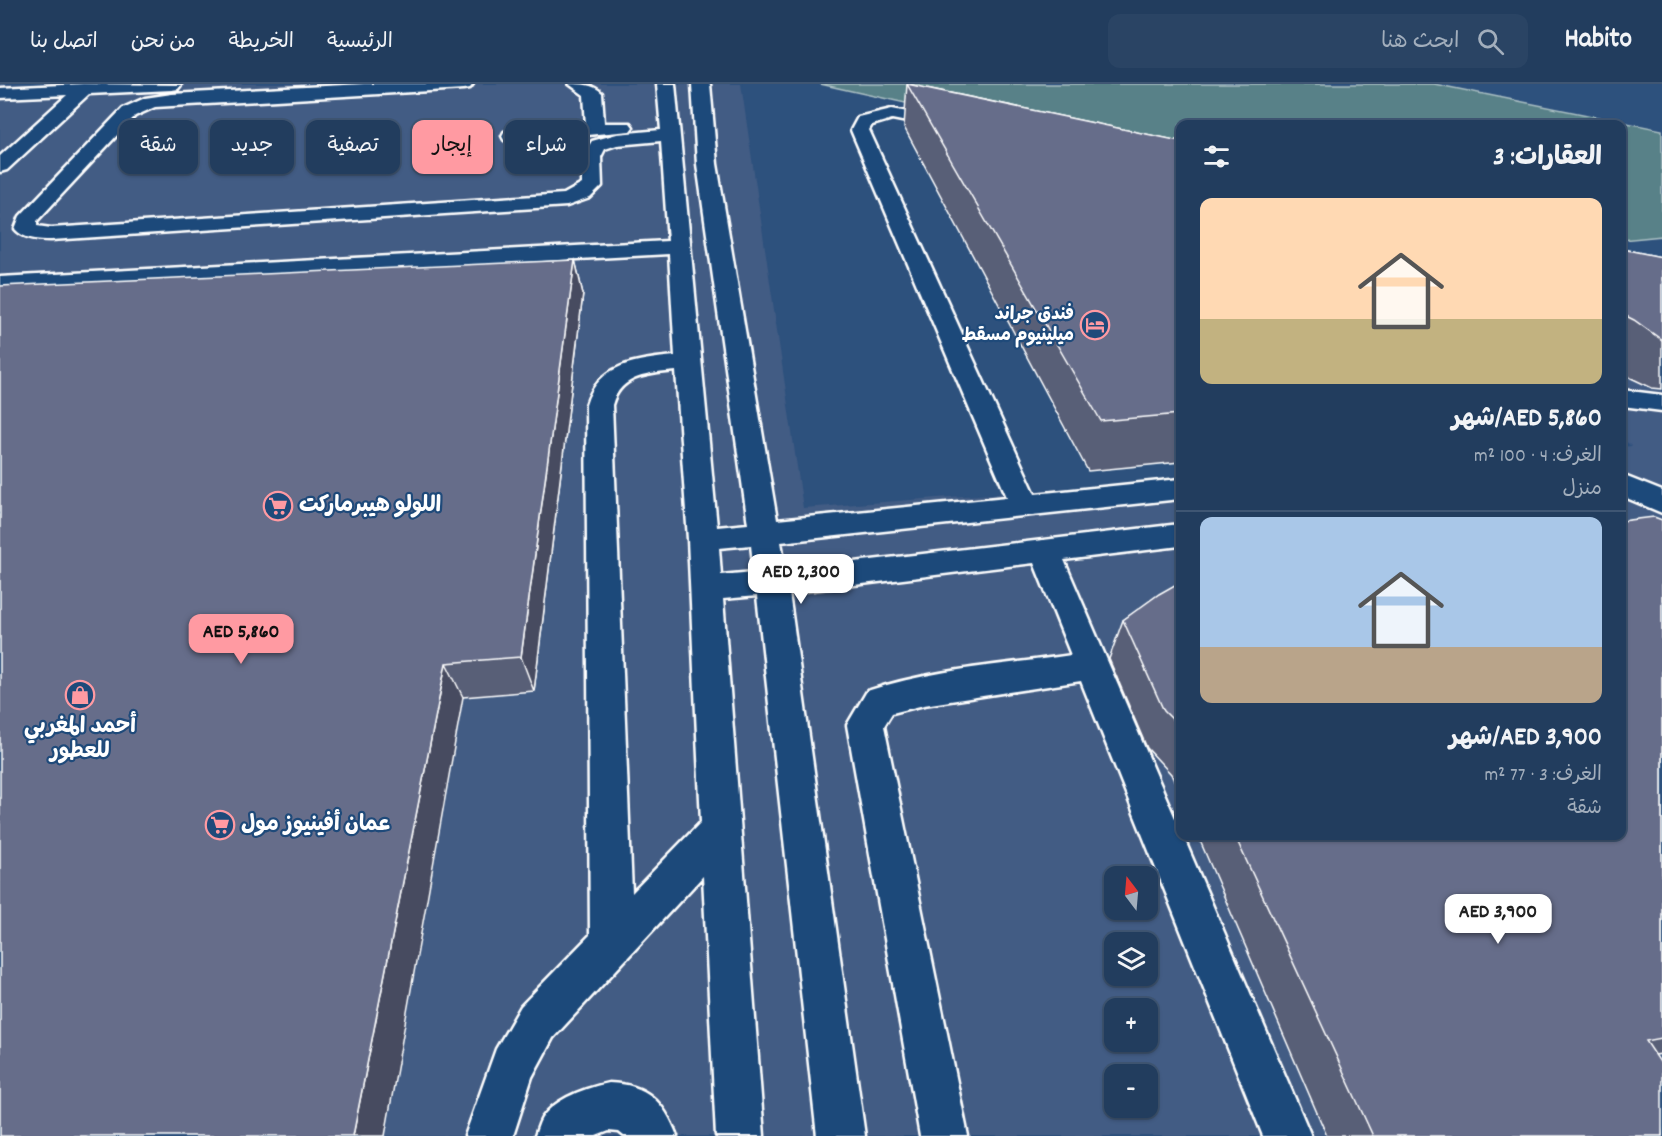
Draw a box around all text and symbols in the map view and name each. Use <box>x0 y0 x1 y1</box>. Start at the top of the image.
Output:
search box <box>1108 14 1528 68</box>
text: Habito <box>1564 21 1632 61</box>
icon: search <box>1474 25 1507 58</box>
text: ابحث هنا <box>1381 27 1459 58</box>
text: اتصل بنا <box>30 28 98 58</box>
text: من نحن <box>131 28 195 58</box>
text: الخريطة <box>228 28 294 58</box>
text: الرئيسية <box>327 28 393 58</box>
chip: شقة <box>119 120 198 174</box>
chip: جديد <box>210 120 294 174</box>
chip: تصفية <box>306 120 400 174</box>
chip: إيجار <box>412 120 493 174</box>
chip: شراء <box>505 120 588 174</box>
icon: filters <box>1200 140 1233 173</box>
text: العقارات: 3 <box>1493 140 1602 177</box>
icon: home <box>1347 237 1455 345</box>
place label: فندق جراند ميلينيوم مسقط <box>962 303 1074 349</box>
hotel icon: فندق جراند ميلينيوم مسقط <box>1079 309 1111 341</box>
text: AED 5,860/شهر <box>1452 401 1602 438</box>
text: الغرف: 4 · 100 m² <box>1474 443 1602 471</box>
text: منزل <box>1563 476 1602 504</box>
supermarket icon: اللولو هيبرماركت <box>262 490 294 522</box>
place label: اللولو هيبرماركت <box>299 491 441 522</box>
pin: AED 2,300 <box>732 554 870 605</box>
icon: home <box>1347 556 1455 664</box>
text: AED 2,300 <box>762 559 840 587</box>
pin: AED 5,860 <box>172 614 310 665</box>
text: AED 5,860 <box>203 619 279 647</box>
shop icon: أحمد المغربي للعطور <box>64 679 96 711</box>
place label: أحمد المغربي للعطور <box>24 711 136 768</box>
text: AED 3,900/شهر <box>1449 720 1602 757</box>
text: الغرف: 3 · 77 m² <box>1484 762 1602 790</box>
text: شقة <box>1567 795 1602 823</box>
supermarket icon: عمان أفينيوز مول <box>204 809 236 841</box>
place label: عمان أفينيوز مول <box>241 809 391 841</box>
north arrow <box>1104 866 1158 920</box>
map controls <box>1104 866 1158 1118</box>
pin: AED 3,900 <box>1429 894 1567 945</box>
text: AED 3,900 <box>1459 899 1537 927</box>
button: layers <box>1104 932 1158 986</box>
button: + <box>1104 998 1158 1052</box>
button: − <box>1104 1064 1158 1118</box>

